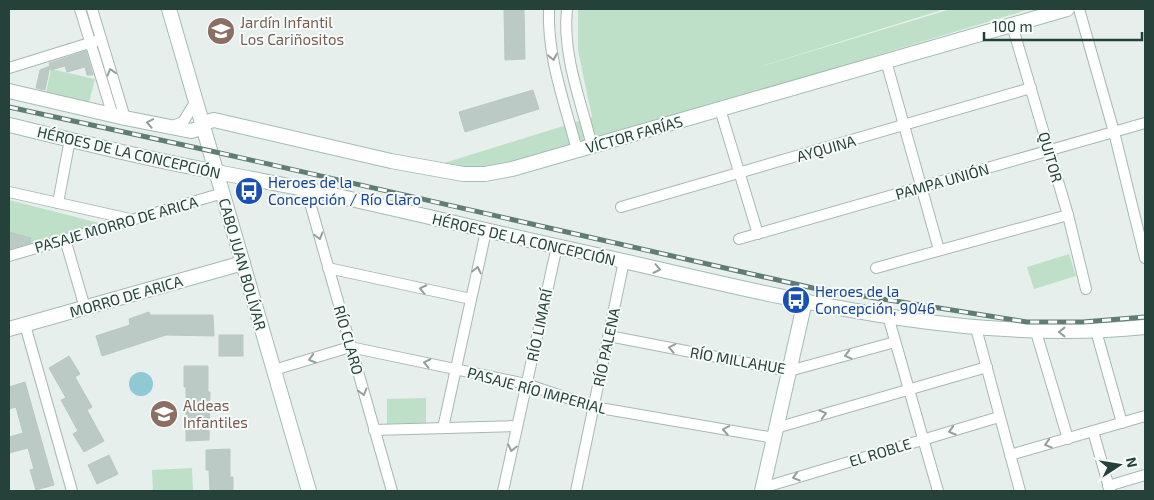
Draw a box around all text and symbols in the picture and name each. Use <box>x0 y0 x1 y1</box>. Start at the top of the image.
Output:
scale bar <box>984 10 1142 42</box>
place label: Jardín Infantil Los Cariñositos <box>240 13 344 48</box>
school or university icon: Jardín Infantil Los Cariñositos <box>206 16 236 46</box>
text: 100 m <box>992 17 1033 35</box>
one-way arrow <box>547 53 557 62</box>
one-way arrow <box>107 68 117 76</box>
street label: VÍCTOR FARÍAS <box>583 112 685 156</box>
one-way arrow <box>145 118 154 129</box>
street label: HÉROES DE LA CONCEPCIÓN <box>36 122 222 182</box>
street label: QUITOR <box>1034 130 1067 185</box>
street label: AYQUINA <box>794 131 859 166</box>
street label: PAMPA UNIÓN <box>893 159 991 203</box>
place label: Heroes de la Concepción / Río Claro <box>268 173 421 208</box>
bus stop icon: Heroes de la Concepción / Río Claro <box>234 176 264 206</box>
street label: PASAJE MORRO DE ARICA <box>32 192 200 256</box>
street label: CABO JUAN BOLÍVAR <box>216 196 270 332</box>
street label: HÉROES DE LA CONCEPCIÓN <box>431 209 617 269</box>
one-way arrow <box>313 232 324 240</box>
one-way arrow <box>653 263 662 274</box>
one-way arrow <box>471 266 482 275</box>
street label: MORRO DE ARICA <box>67 271 185 321</box>
place label: Heroes de la Concepción, 9046 <box>815 282 935 317</box>
one-way arrow <box>419 284 428 294</box>
bus stop icon: Heroes de la Concepción, 9046 <box>781 285 811 315</box>
street label: RÍO LIMARÍ <box>523 286 556 363</box>
street label: RÍO CLARO <box>331 303 367 377</box>
street label: RÍO PALENA <box>589 305 623 388</box>
one-way arrow <box>1057 327 1065 337</box>
one-way arrow <box>668 343 677 354</box>
street label: RÍO MILLAHUE <box>689 343 787 377</box>
one-way arrow <box>844 349 852 359</box>
one-way arrow <box>309 353 317 363</box>
one-way arrow <box>423 358 432 369</box>
street label: PASAJE RÍO IMPERIAL <box>465 363 609 417</box>
one-way arrow <box>358 388 368 396</box>
place label: Aldeas Infantiles <box>183 396 248 431</box>
school or university icon: Aldeas Infantiles <box>149 399 179 429</box>
one-way arrow <box>819 409 827 420</box>
one-way arrow <box>948 425 957 435</box>
one-way arrow <box>721 426 730 436</box>
street label: EL ROBLE <box>847 434 913 470</box>
one-way arrow <box>1044 439 1053 449</box>
north arrow <box>1094 440 1144 490</box>
one-way arrow <box>507 443 518 452</box>
text: N <box>1123 455 1142 469</box>
one-way arrow <box>793 472 801 482</box>

